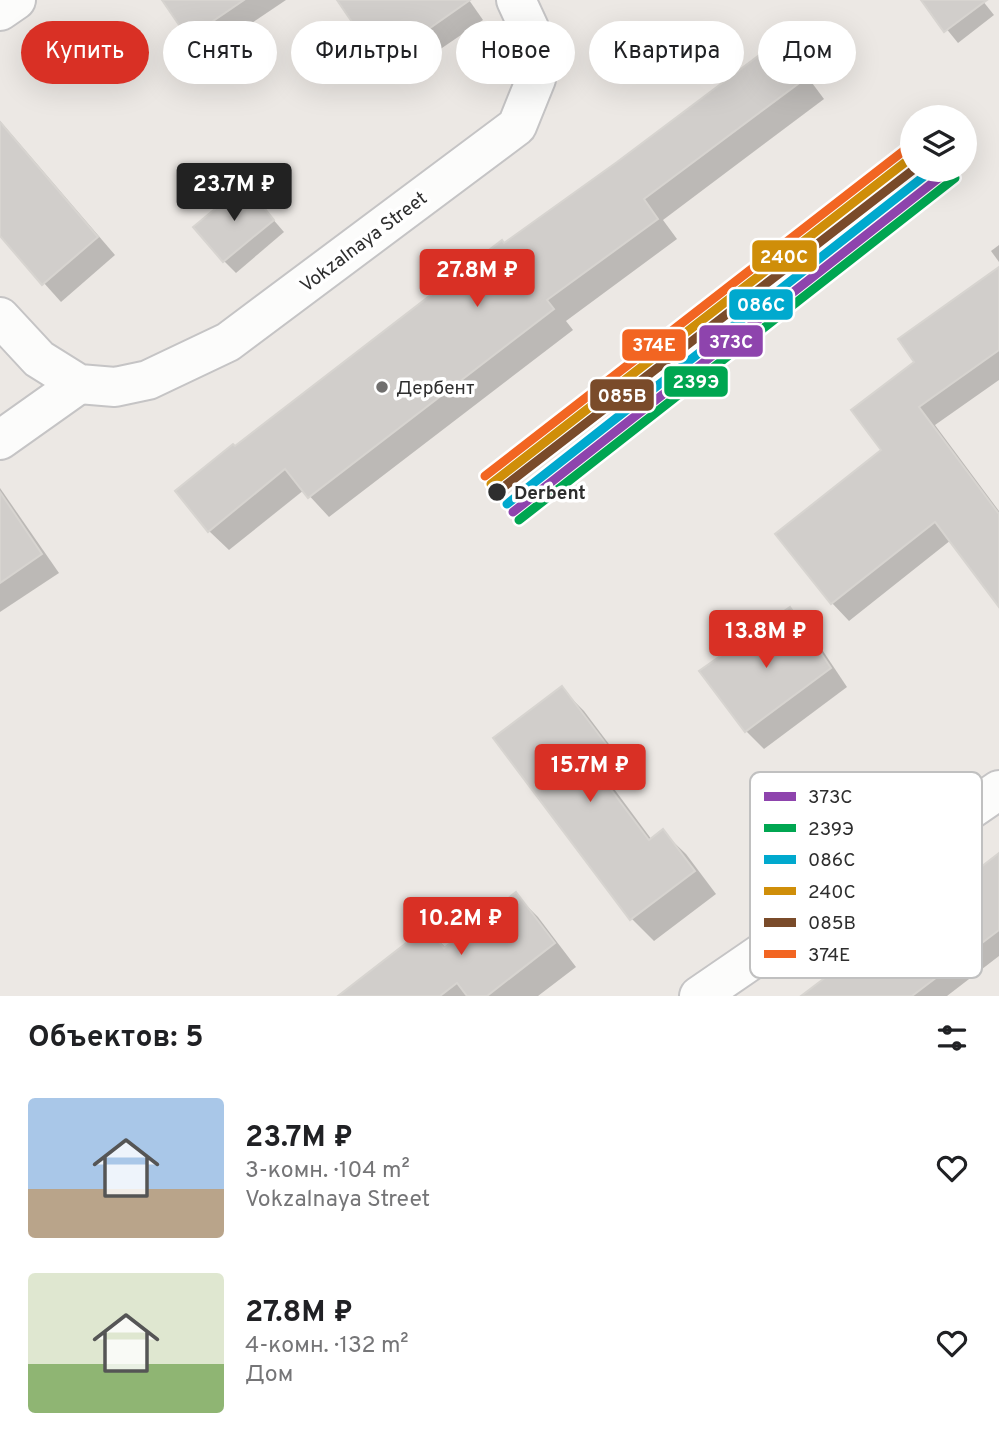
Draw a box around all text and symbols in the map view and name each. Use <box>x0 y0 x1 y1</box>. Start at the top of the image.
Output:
chip: Купить <box>21 21 149 84</box>
chip: Снять <box>163 21 277 84</box>
chip: Фильтры <box>291 21 442 84</box>
chip: Новое <box>456 21 575 84</box>
chip: Квартира <box>589 21 744 84</box>
chip: Дом <box>758 21 856 84</box>
map controls <box>900 105 977 182</box>
button: layers <box>900 105 977 182</box>
pin: 23.7M ₽ <box>169 164 299 223</box>
text: 23.7M ₽ <box>193 171 275 200</box>
street label: Vokzalnaya Street <box>296 187 433 298</box>
line badge: 240С <box>751 239 818 273</box>
text: 240С <box>760 246 808 270</box>
pin: 27.8M ₽ <box>412 250 542 309</box>
text: 27.8M ₽ <box>436 257 518 286</box>
line badge: 086С <box>728 288 794 321</box>
text: 086С <box>737 294 785 318</box>
line badge: 373C <box>698 324 764 358</box>
line badge: 374Е <box>621 328 687 362</box>
text: 373C <box>709 331 753 355</box>
text: 374Е <box>632 334 676 358</box>
line badge: 239Э <box>663 365 729 398</box>
text: 239Э <box>673 371 719 395</box>
place label: Дербент <box>396 377 475 401</box>
line badge: 085В <box>589 378 655 412</box>
marker: Дербент <box>374 379 390 395</box>
text: 085В <box>597 385 647 409</box>
marker: Derbent <box>486 481 508 503</box>
place label: Derbent <box>514 482 586 506</box>
pin: 13.8M ₽ <box>701 610 831 670</box>
text: 13.8M ₽ <box>725 618 807 647</box>
pin: 15.7M ₽ <box>525 744 655 804</box>
text: 15.7M ₽ <box>551 752 629 781</box>
legend <box>750 772 982 978</box>
text: 373C <box>808 786 852 810</box>
text: 239Э <box>808 818 854 842</box>
text: 086С <box>808 849 855 873</box>
text: 240С <box>808 881 856 905</box>
pin: 10.2M ₽ <box>396 898 526 957</box>
text: 10.2M ₽ <box>419 905 503 934</box>
text: 085В <box>808 912 856 936</box>
text: 374Е <box>808 944 850 968</box>
icon: filters <box>933 1019 971 1057</box>
text: Объектов: 5 <box>28 1020 203 1057</box>
text: 23.7M ₽ <box>245 1120 353 1157</box>
icon: home <box>84 1126 168 1210</box>
icon: heart <box>933 1149 971 1187</box>
text: 3-комн. · 104 m² <box>245 1157 410 1186</box>
text: Vokzalnaya Street <box>245 1186 430 1215</box>
text: 27.8M ₽ <box>245 1295 353 1332</box>
icon: home <box>84 1301 168 1385</box>
icon: heart <box>933 1324 971 1362</box>
text: 4-комн. · 132 m² <box>245 1332 409 1361</box>
text: Дом <box>245 1361 293 1390</box>

